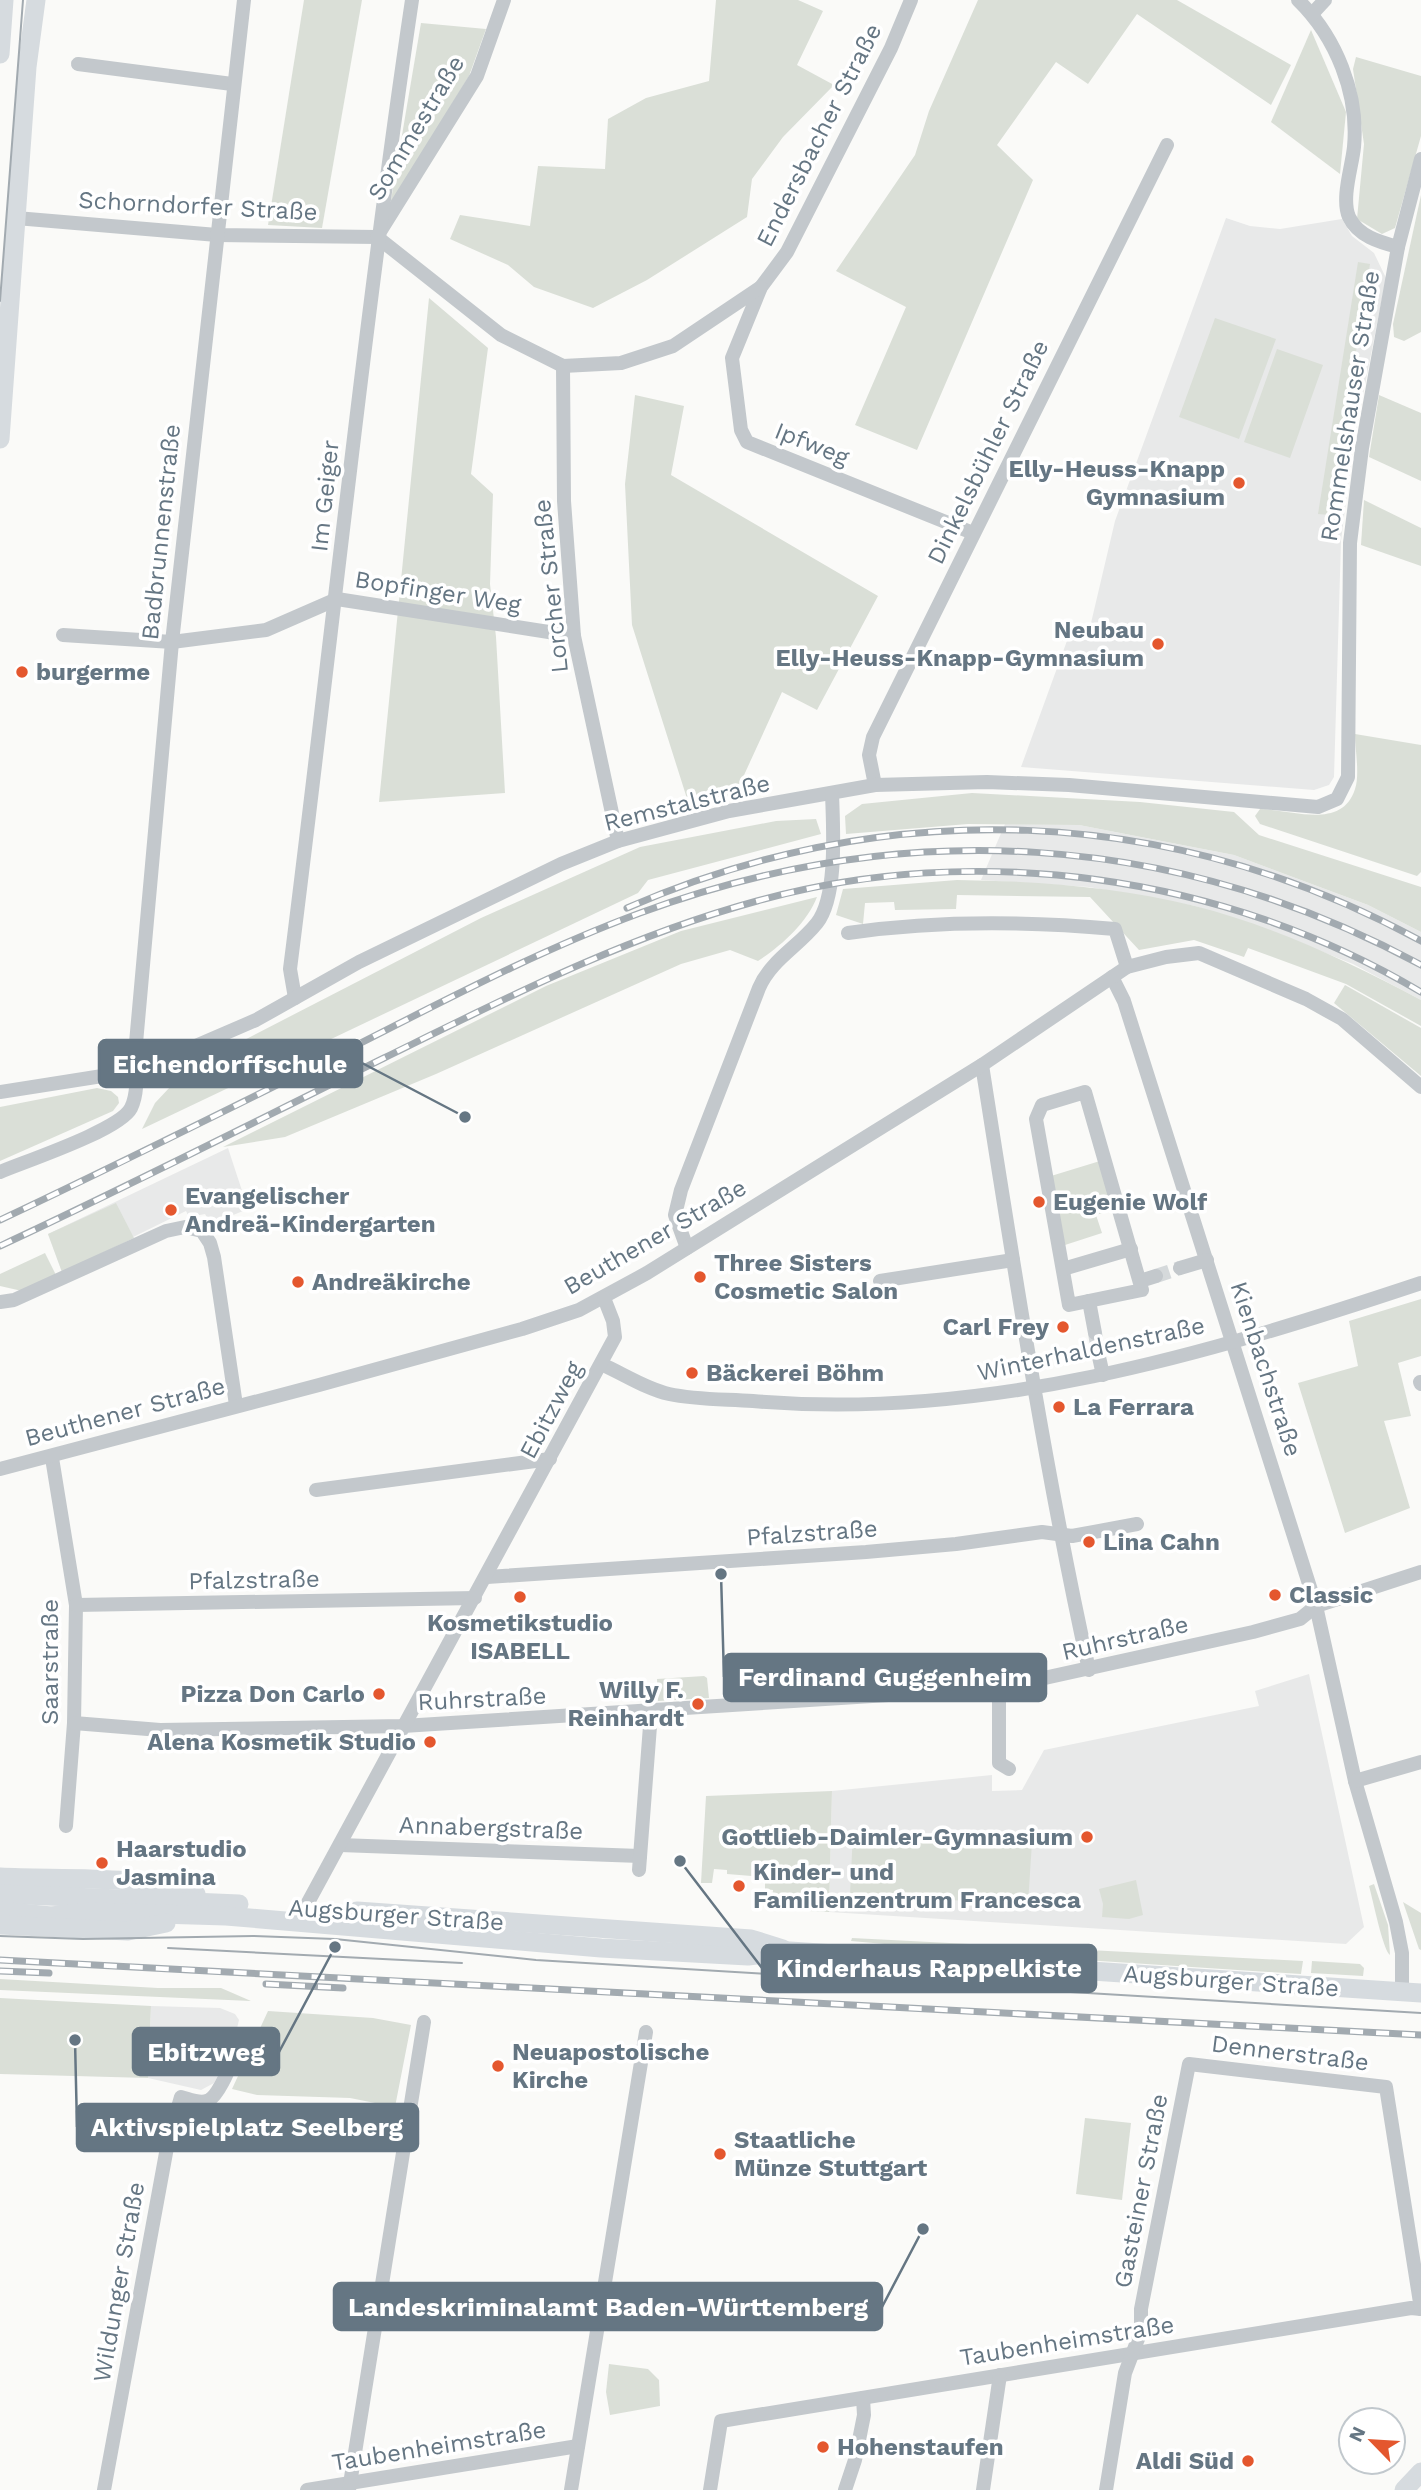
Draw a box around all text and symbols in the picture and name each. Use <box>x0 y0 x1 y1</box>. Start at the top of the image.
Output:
street label: Endersbacher Straße <box>751 19 887 251</box>
street label: Sommestraße <box>362 51 470 205</box>
street label: Schorndorfer Straße <box>78 186 318 226</box>
street label: Rommelshauser Straße <box>1315 269 1385 543</box>
street label: Dinkelsbühler Straße <box>922 335 1054 569</box>
street label: Ipfweg <box>771 416 853 472</box>
street label: Badbrunnenstraße <box>136 423 186 641</box>
street label: Im Geiger <box>305 439 345 553</box>
place label: Elly-Heuss-Knapp Gymnasium <box>1009 455 1225 511</box>
marker: Elly-Heuss-Knapp Gymnasium <box>1231 475 1247 491</box>
street label: Lorcher Straße <box>528 498 574 674</box>
street label: Bopfinger Weg <box>353 565 523 619</box>
place label: Neubau Elly-Heuss-Knapp-Gymnasium <box>776 616 1144 672</box>
marker: Neubau Elly-Heuss-Knapp-Gymnasium <box>1150 636 1166 652</box>
place label: burgerme <box>36 658 150 686</box>
marker: burgerme <box>14 664 30 680</box>
street label: Remstalstraße <box>601 769 773 837</box>
callout: Eichendorffschule <box>99 1040 362 1087</box>
text: Eichendorffschule <box>113 1049 347 1079</box>
street label: Beuthener Straße <box>559 1173 751 1301</box>
place label: Evangelischer Andreä-Kindergarten <box>185 1182 436 1238</box>
place label: Eugenie Wolf <box>1053 1188 1207 1216</box>
marker: Eugenie Wolf <box>1031 1194 1047 1210</box>
marker: Evangelischer Andreä-Kindergarten <box>163 1202 179 1218</box>
place label: Three Sisters Cosmetic Salon <box>714 1249 898 1305</box>
place label: Andreäkirche <box>312 1268 471 1296</box>
marker: Three Sisters Cosmetic Salon <box>692 1269 708 1285</box>
marker: Andreäkirche <box>290 1274 306 1290</box>
street label: Kienbachstraße <box>1225 1278 1307 1460</box>
street label: Winterhaldenstraße <box>975 1311 1207 1387</box>
place label: Carl Frey <box>943 1313 1049 1341</box>
marker: Carl Frey <box>1055 1319 1071 1335</box>
street label: Ebitzweg <box>514 1356 588 1463</box>
place label: Bäckerei Böhm <box>706 1359 884 1387</box>
marker: Bäckerei Böhm <box>684 1365 700 1381</box>
street label: Beuthener Straße <box>22 1372 228 1452</box>
place label: La Ferrara <box>1073 1393 1194 1421</box>
marker: La Ferrara <box>1051 1399 1067 1415</box>
street label: Pfalzstraße <box>745 1514 879 1552</box>
place label: Lina Cahn <box>1103 1528 1220 1556</box>
marker: Lina Cahn <box>1081 1534 1097 1550</box>
street label: Pfalzstraße <box>188 1565 320 1595</box>
place label: Classic <box>1289 1581 1373 1609</box>
marker: Classic <box>1267 1587 1283 1603</box>
marker: Kosmetikstudio ISABELL <box>512 1589 528 1605</box>
street label: Saarstraße <box>36 1599 64 1725</box>
place label: Kosmetikstudio ISABELL <box>427 1609 613 1665</box>
street label: Ruhrstraße <box>1059 1610 1191 1666</box>
callout: Ferdinand Guggenheim <box>724 1654 1046 1701</box>
text: Ferdinand Guggenheim <box>738 1662 1032 1692</box>
place label: Willy F. Reinhardt <box>567 1676 684 1732</box>
place label: Pizza Don Carlo <box>181 1680 365 1708</box>
street label: Ruhrstraße <box>417 1682 547 1716</box>
marker: Pizza Don Carlo <box>371 1686 387 1702</box>
marker: Willy F. Reinhardt <box>690 1696 706 1712</box>
place label: Alena Kosmetik Studio <box>147 1728 416 1756</box>
marker: Alena Kosmetik Studio <box>422 1734 438 1750</box>
street label: Annabergstraße <box>398 1811 584 1845</box>
place label: Gottlieb-Daimler-Gymnasium <box>721 1823 1073 1851</box>
marker: Gottlieb-Daimler-Gymnasium <box>1079 1829 1095 1845</box>
place label: Haarstudio Jasmina <box>116 1835 247 1891</box>
marker: Haarstudio Jasmina <box>94 1855 110 1871</box>
place label: Kinder- und Familienzentrum Francesca <box>753 1858 1081 1914</box>
marker: Kinder- und Familienzentrum Francesca <box>731 1878 747 1894</box>
street label: Augsburger Straße <box>287 1893 505 1937</box>
callout: Kinderhaus Rappelkiste <box>762 1945 1096 1992</box>
text: Kinderhaus Rappelkiste <box>776 1953 1082 1983</box>
street label: Augsburger Straße <box>1122 1959 1340 2003</box>
callout: Ebitzweg <box>133 2028 279 2075</box>
street label: Dennerstraße <box>1210 2029 1370 2077</box>
text: Ebitzweg <box>147 2037 265 2067</box>
place label: Neuapostolische Kirche <box>512 2038 709 2094</box>
marker: Neuapostolische Kirche <box>490 2058 506 2074</box>
street label: Gasteiner Straße <box>1108 2092 1174 2290</box>
callout: Aktivspielplatz Seelberg <box>77 2104 418 2151</box>
text: Aktivspielplatz Seelberg <box>91 2112 404 2142</box>
place label: Staatliche Münze Stuttgart <box>734 2126 928 2182</box>
marker: Staatliche Münze Stuttgart <box>712 2146 728 2162</box>
street label: Wildunger Straße <box>88 2180 150 2384</box>
callout: Landeskriminalamt Baden-Württemberg <box>334 2283 882 2330</box>
text: Landeskriminalamt Baden-Württemberg <box>348 2292 868 2322</box>
street label: Taubenheimstraße <box>958 2310 1176 2372</box>
north arrow <box>1337 2406 1407 2476</box>
street label: Taubenheimstraße <box>330 2415 548 2477</box>
text: N <box>1344 2423 1370 2445</box>
place label: Hohenstaufen <box>837 2433 1004 2461</box>
marker: Hohenstaufen <box>815 2439 831 2455</box>
place label: Aldi Süd <box>1136 2447 1234 2475</box>
marker: Aldi Süd <box>1240 2453 1256 2469</box>

